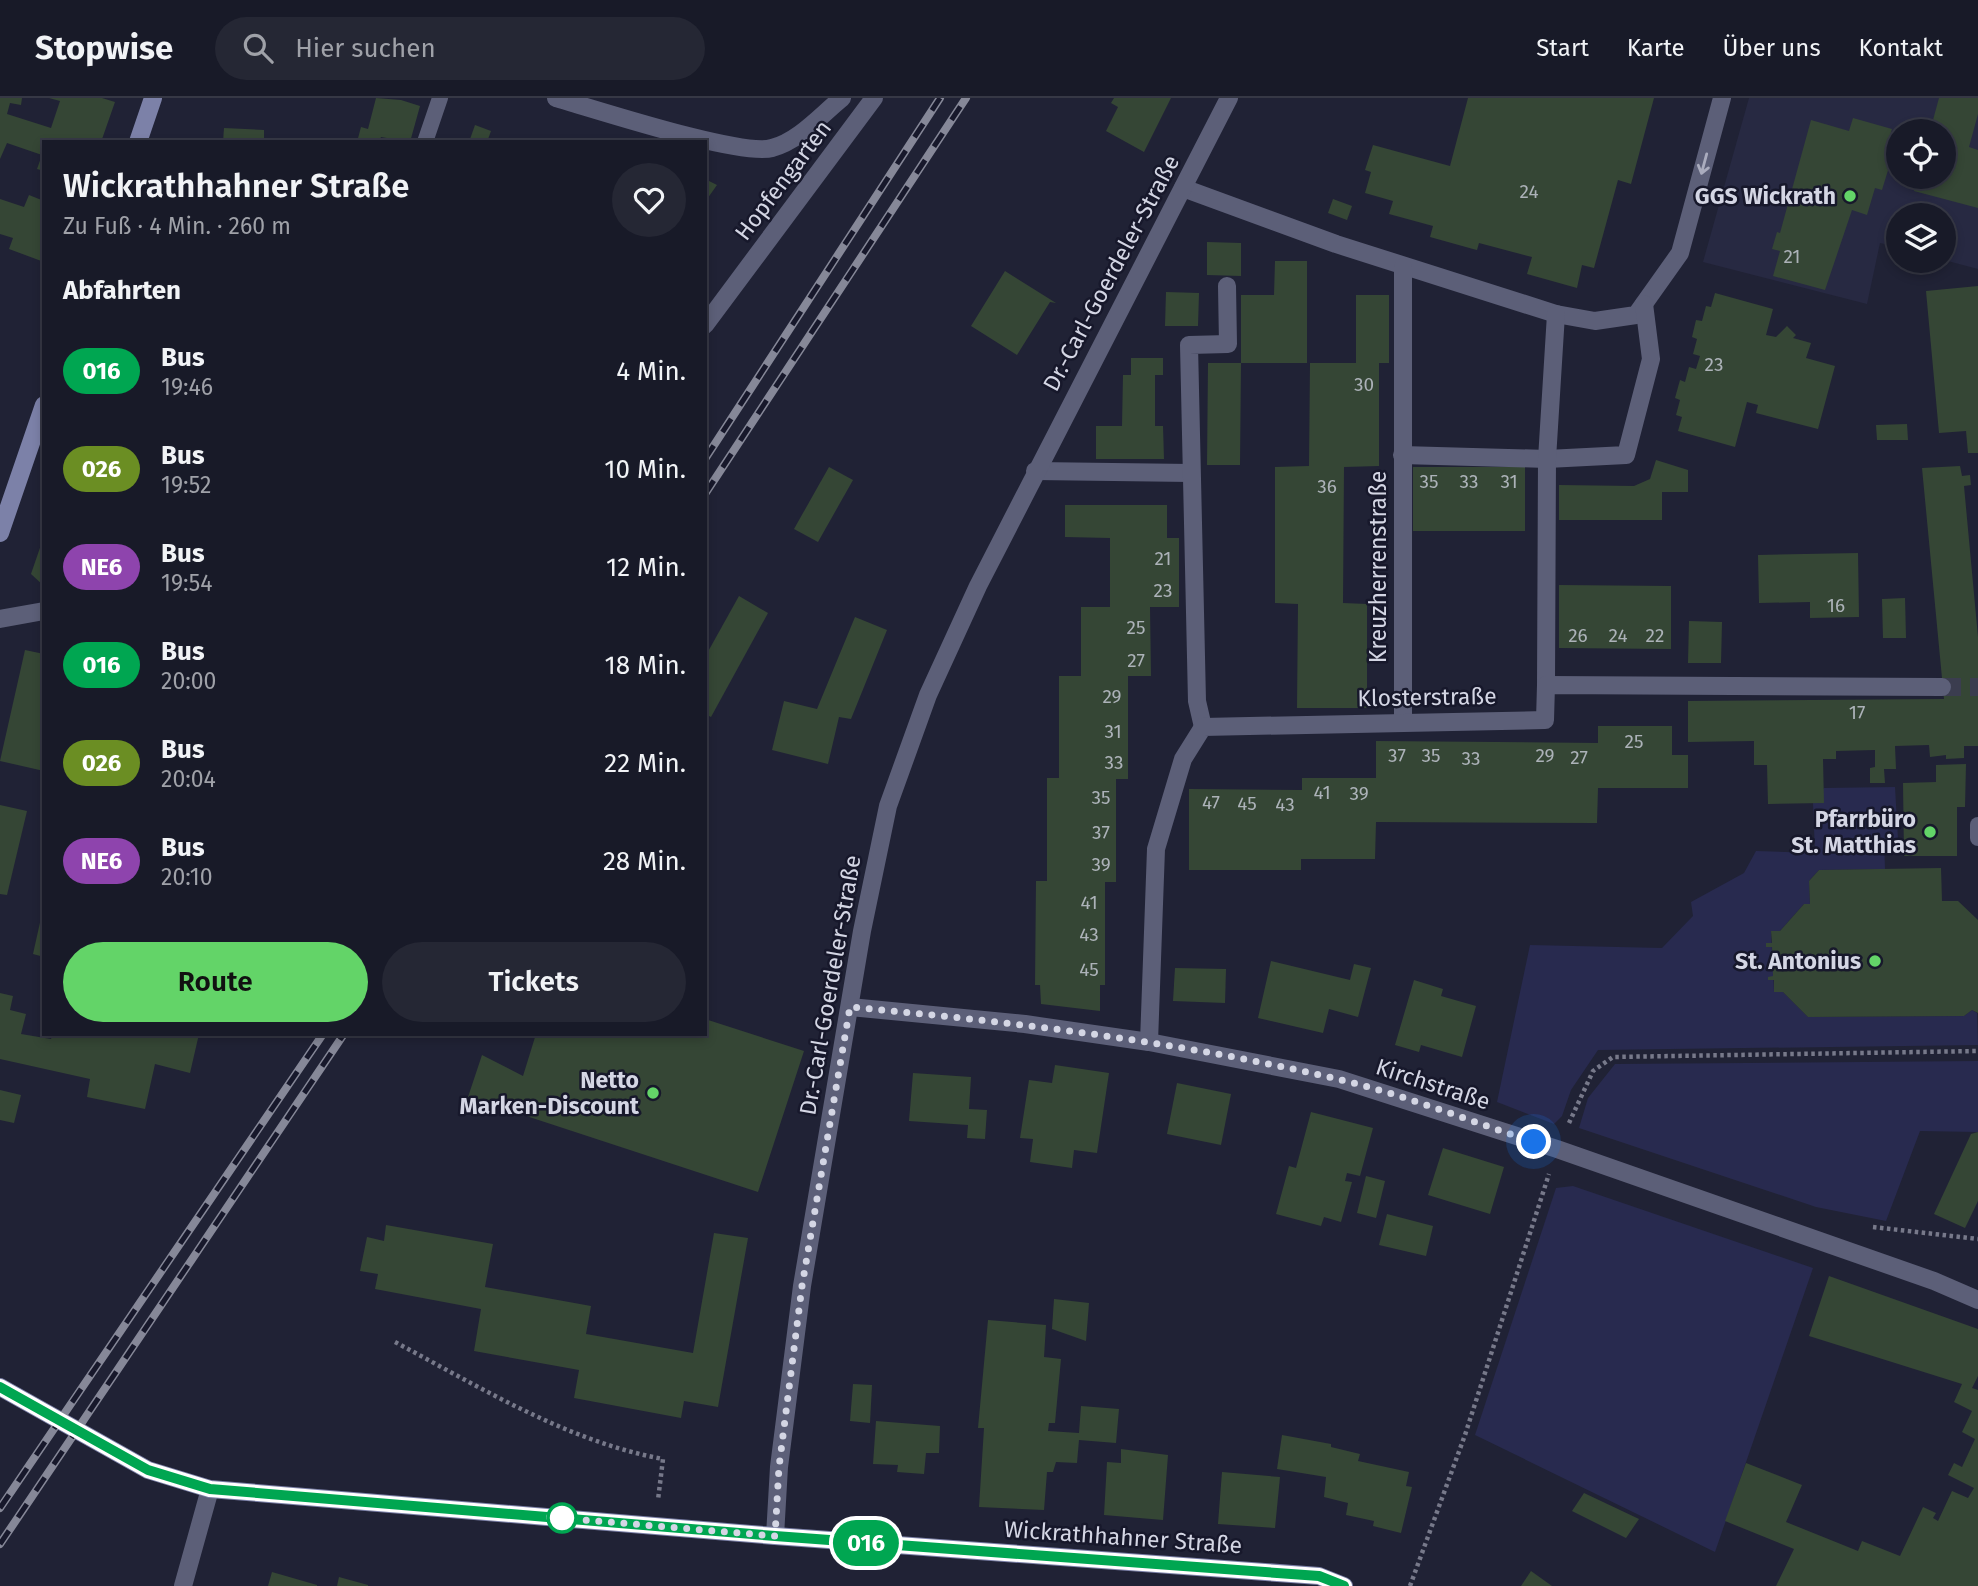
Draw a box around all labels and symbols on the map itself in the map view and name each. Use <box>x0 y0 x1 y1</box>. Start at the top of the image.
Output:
street label: Hopfengarten <box>729 114 837 246</box>
street label: Dr.-Carl-Goerdeler-Straße <box>1037 150 1185 396</box>
one-way arrow <box>1697 152 1710 175</box>
house number: 24 <box>1519 180 1539 203</box>
place label: GGS Wickrath <box>1695 182 1836 210</box>
marker: GGS Wickrath <box>1842 188 1858 204</box>
house number: 21 <box>1783 245 1801 268</box>
house number: 23 <box>1705 353 1723 376</box>
house number: 30 <box>1354 373 1374 396</box>
house number: 35 <box>1419 470 1439 493</box>
house number: 33 <box>1460 470 1478 493</box>
house number: 31 <box>1500 470 1518 493</box>
street label: Kreuzherrenstraße <box>1364 471 1392 663</box>
house number: 36 <box>1317 475 1337 498</box>
house number: 21 <box>1154 547 1172 570</box>
house number: 23 <box>1154 579 1172 602</box>
house number: 16 <box>1827 594 1845 617</box>
house number: 25 <box>1127 616 1145 639</box>
house number: 26 <box>1568 624 1588 647</box>
house number: 24 <box>1608 624 1628 647</box>
house number: 22 <box>1646 624 1664 647</box>
house number: 27 <box>1127 649 1145 672</box>
street label: Klosterstraße <box>1357 682 1497 712</box>
house number: 29 <box>1102 685 1122 708</box>
house number: 17 <box>1849 701 1865 724</box>
house number: 31 <box>1104 720 1122 743</box>
house number: 25 <box>1625 730 1643 753</box>
house number: 37 <box>1388 744 1406 767</box>
house number: 35 <box>1421 744 1441 767</box>
house number: 29 <box>1535 744 1555 767</box>
house number: 27 <box>1570 746 1588 769</box>
house number: 33 <box>1462 747 1480 770</box>
house number: 33 <box>1105 751 1123 774</box>
house number: 41 <box>1313 781 1331 804</box>
house number: 39 <box>1349 782 1369 805</box>
house number: 35 <box>1091 786 1111 809</box>
house number: 47 <box>1202 791 1220 814</box>
house number: 45 <box>1237 792 1257 815</box>
house number: 43 <box>1275 793 1295 816</box>
place label: Pfarrbüro St. Matthias <box>1791 805 1916 859</box>
house number: 37 <box>1092 821 1110 844</box>
marker: Pfarrbüro St. Matthias <box>1922 824 1938 840</box>
street label: Dr.-Carl-Goerdeler-Straße <box>793 853 867 1117</box>
house number: 39 <box>1091 853 1111 876</box>
house number: 41 <box>1080 891 1098 914</box>
house number: 43 <box>1079 923 1099 946</box>
place label: St. Antonius <box>1735 947 1861 975</box>
marker: St. Antonius <box>1867 953 1883 969</box>
house number: 45 <box>1079 958 1099 981</box>
street label: Kirchstraße <box>1372 1052 1494 1116</box>
place label: Netto Marken-Discount <box>460 1066 640 1120</box>
marker: Netto Marken-Discount <box>645 1085 661 1101</box>
your location <box>1516 1124 1551 1159</box>
unlabelled marker <box>547 1503 577 1533</box>
street label: Wickrathhahner Straße <box>1003 1515 1243 1559</box>
line badge: 016 <box>826 1520 906 1566</box>

